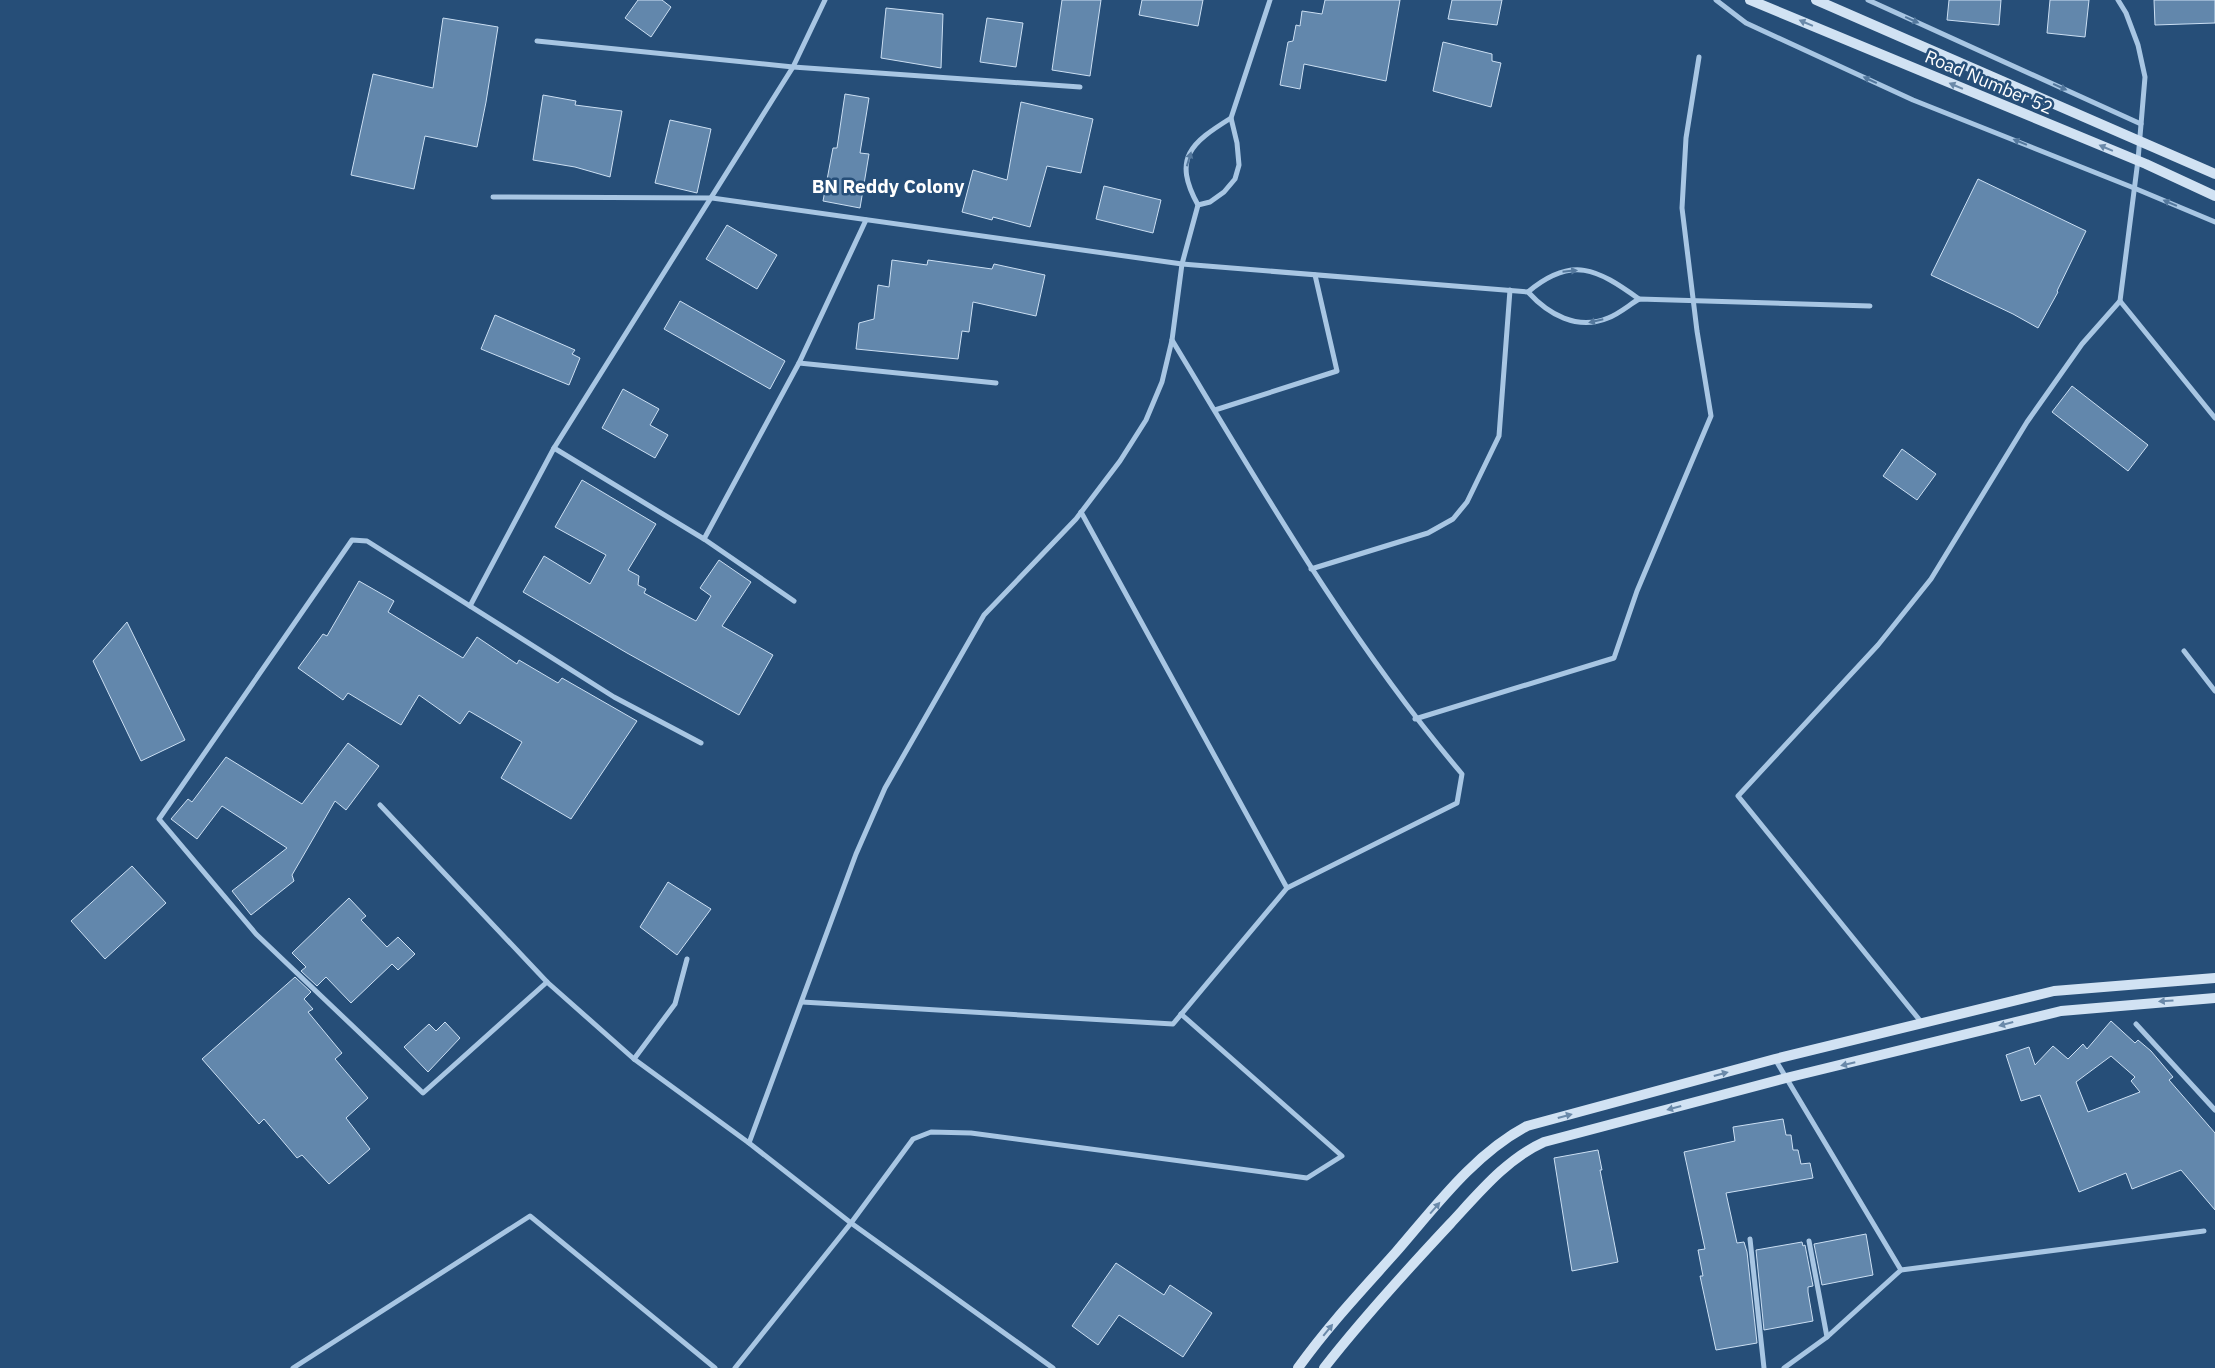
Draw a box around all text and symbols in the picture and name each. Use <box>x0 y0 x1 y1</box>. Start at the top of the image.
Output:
one-way arrow <box>1905 16 1919 24</box>
one-way arrow <box>1799 19 1813 27</box>
street label: Road Number 52 <box>1921 45 2057 119</box>
one-way arrow <box>1862 76 1877 84</box>
one-way arrow <box>1949 81 1963 89</box>
one-way arrow <box>2053 83 2067 91</box>
one-way arrow <box>2012 138 2027 146</box>
one-way arrow <box>2098 144 2113 152</box>
one-way arrow <box>1185 151 1193 166</box>
district label: BN Reddy Colony <box>812 174 965 198</box>
one-way arrow <box>2163 199 2177 207</box>
one-way arrow <box>1563 266 1579 274</box>
one-way arrow <box>1588 317 1603 325</box>
one-way arrow <box>2158 997 2174 1005</box>
one-way arrow <box>1998 1020 2014 1028</box>
one-way arrow <box>1841 1060 1856 1068</box>
one-way arrow <box>1714 1070 1729 1078</box>
one-way arrow <box>1666 1104 1681 1112</box>
one-way arrow <box>1557 1112 1572 1120</box>
one-way arrow <box>1429 1202 1441 1214</box>
one-way arrow <box>1322 1323 1333 1336</box>

